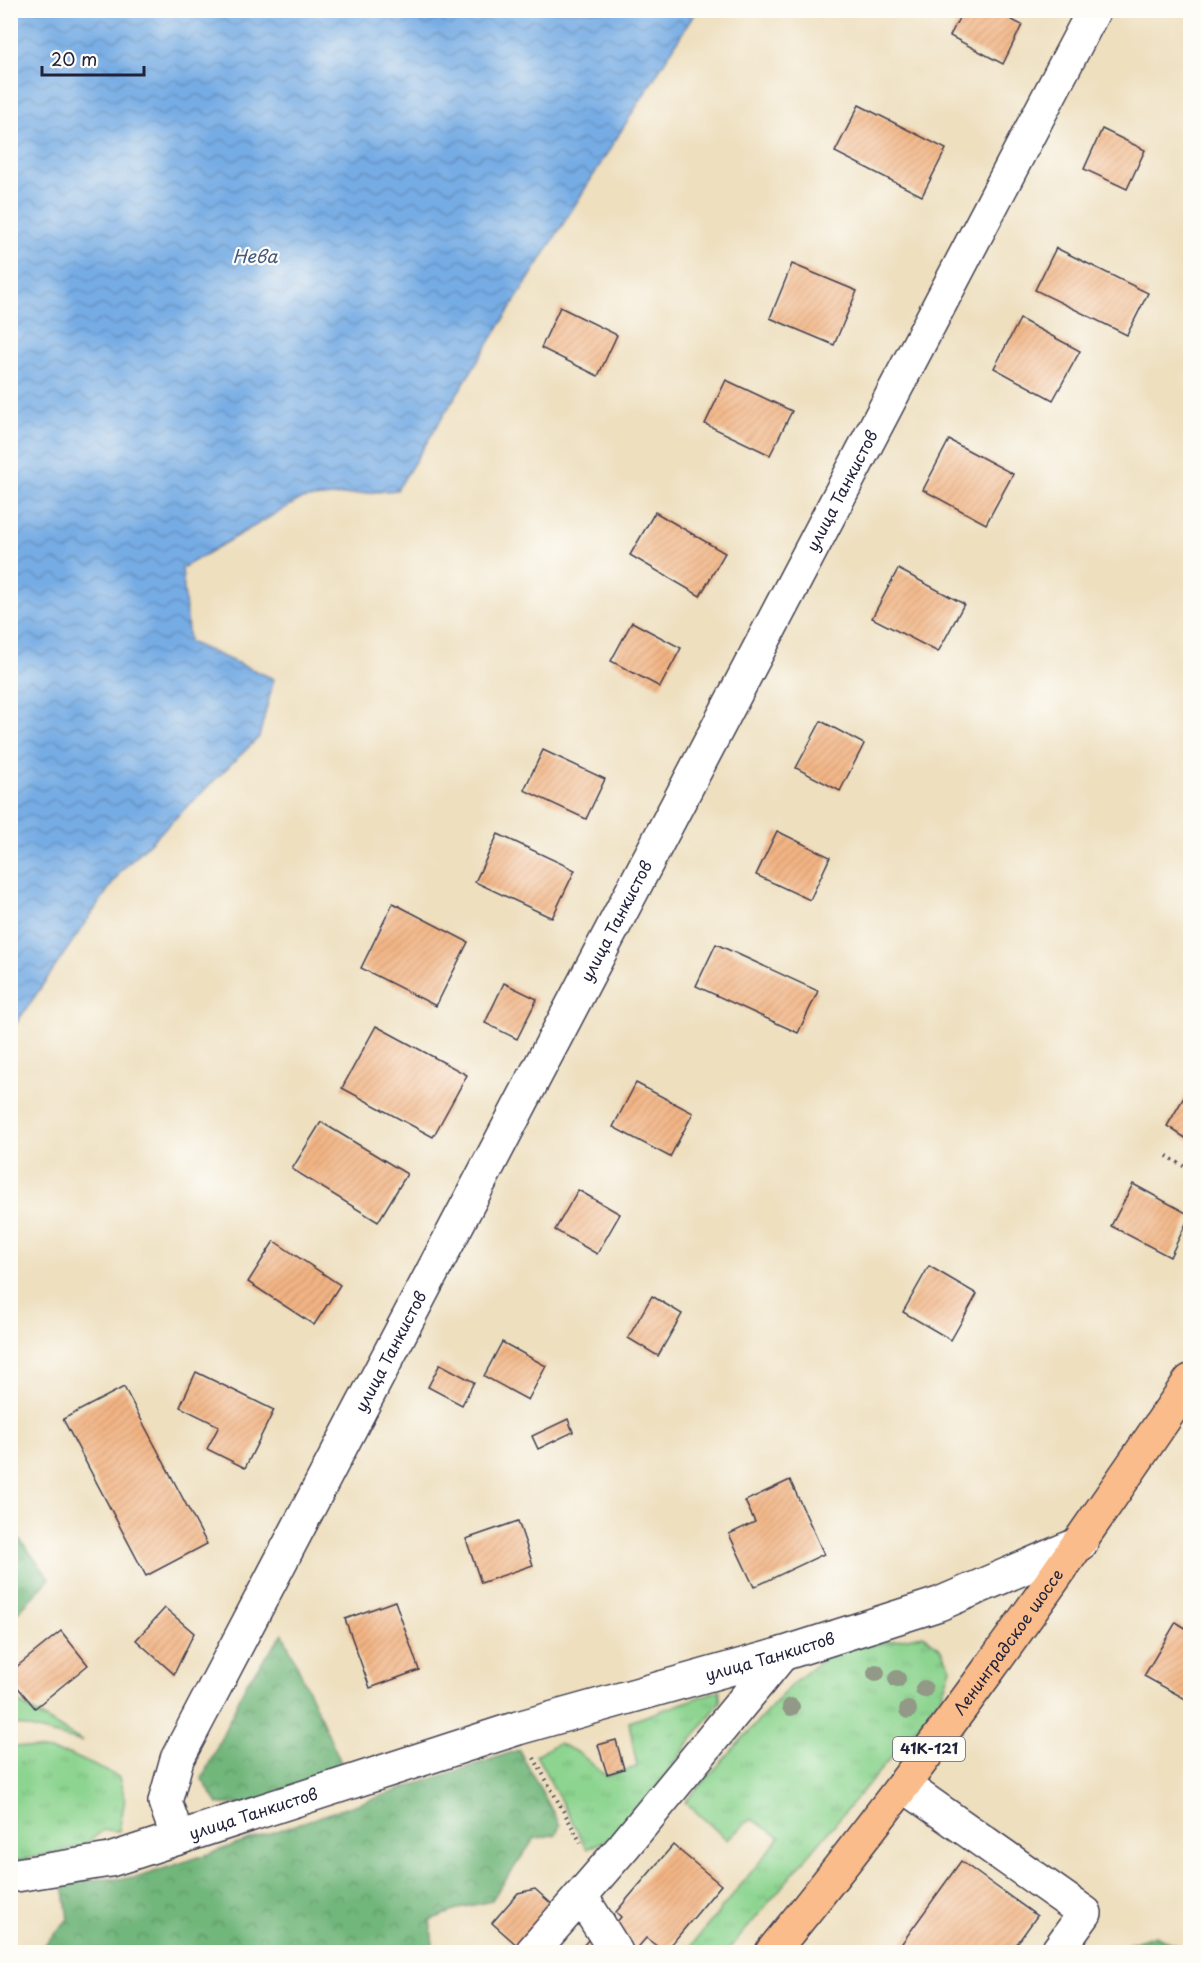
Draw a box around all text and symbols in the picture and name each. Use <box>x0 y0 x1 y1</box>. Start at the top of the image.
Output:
scale bar <box>42 39 144 77</box>
text: 20 m <box>51 45 97 72</box>
water label: Нева <box>233 242 278 269</box>
street label: улица Танкистов <box>799 425 883 555</box>
street label: улица Танкистов <box>574 856 657 986</box>
street label: улица Танкистов <box>348 1286 431 1416</box>
street label: Ленинградское шоссе <box>947 1563 1068 1719</box>
street label: улица Танкистов <box>702 1625 837 1686</box>
road number: 41К-121 <box>893 1737 965 1761</box>
street label: улица Танкистов <box>186 1781 320 1845</box>

